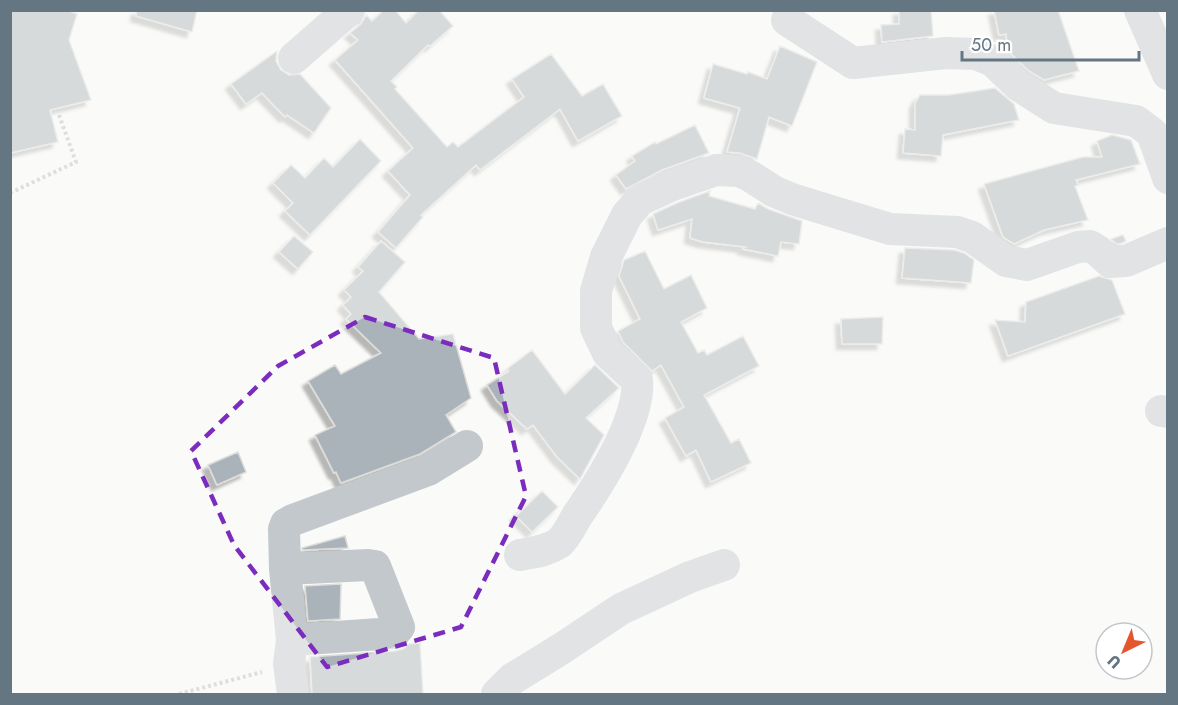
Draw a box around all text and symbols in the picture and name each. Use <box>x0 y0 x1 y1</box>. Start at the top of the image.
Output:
scale bar <box>962 24 1139 62</box>
text: 50 m <box>971 32 1011 58</box>
north arrow <box>1094 621 1154 681</box>
text: U <box>1102 649 1126 674</box>

